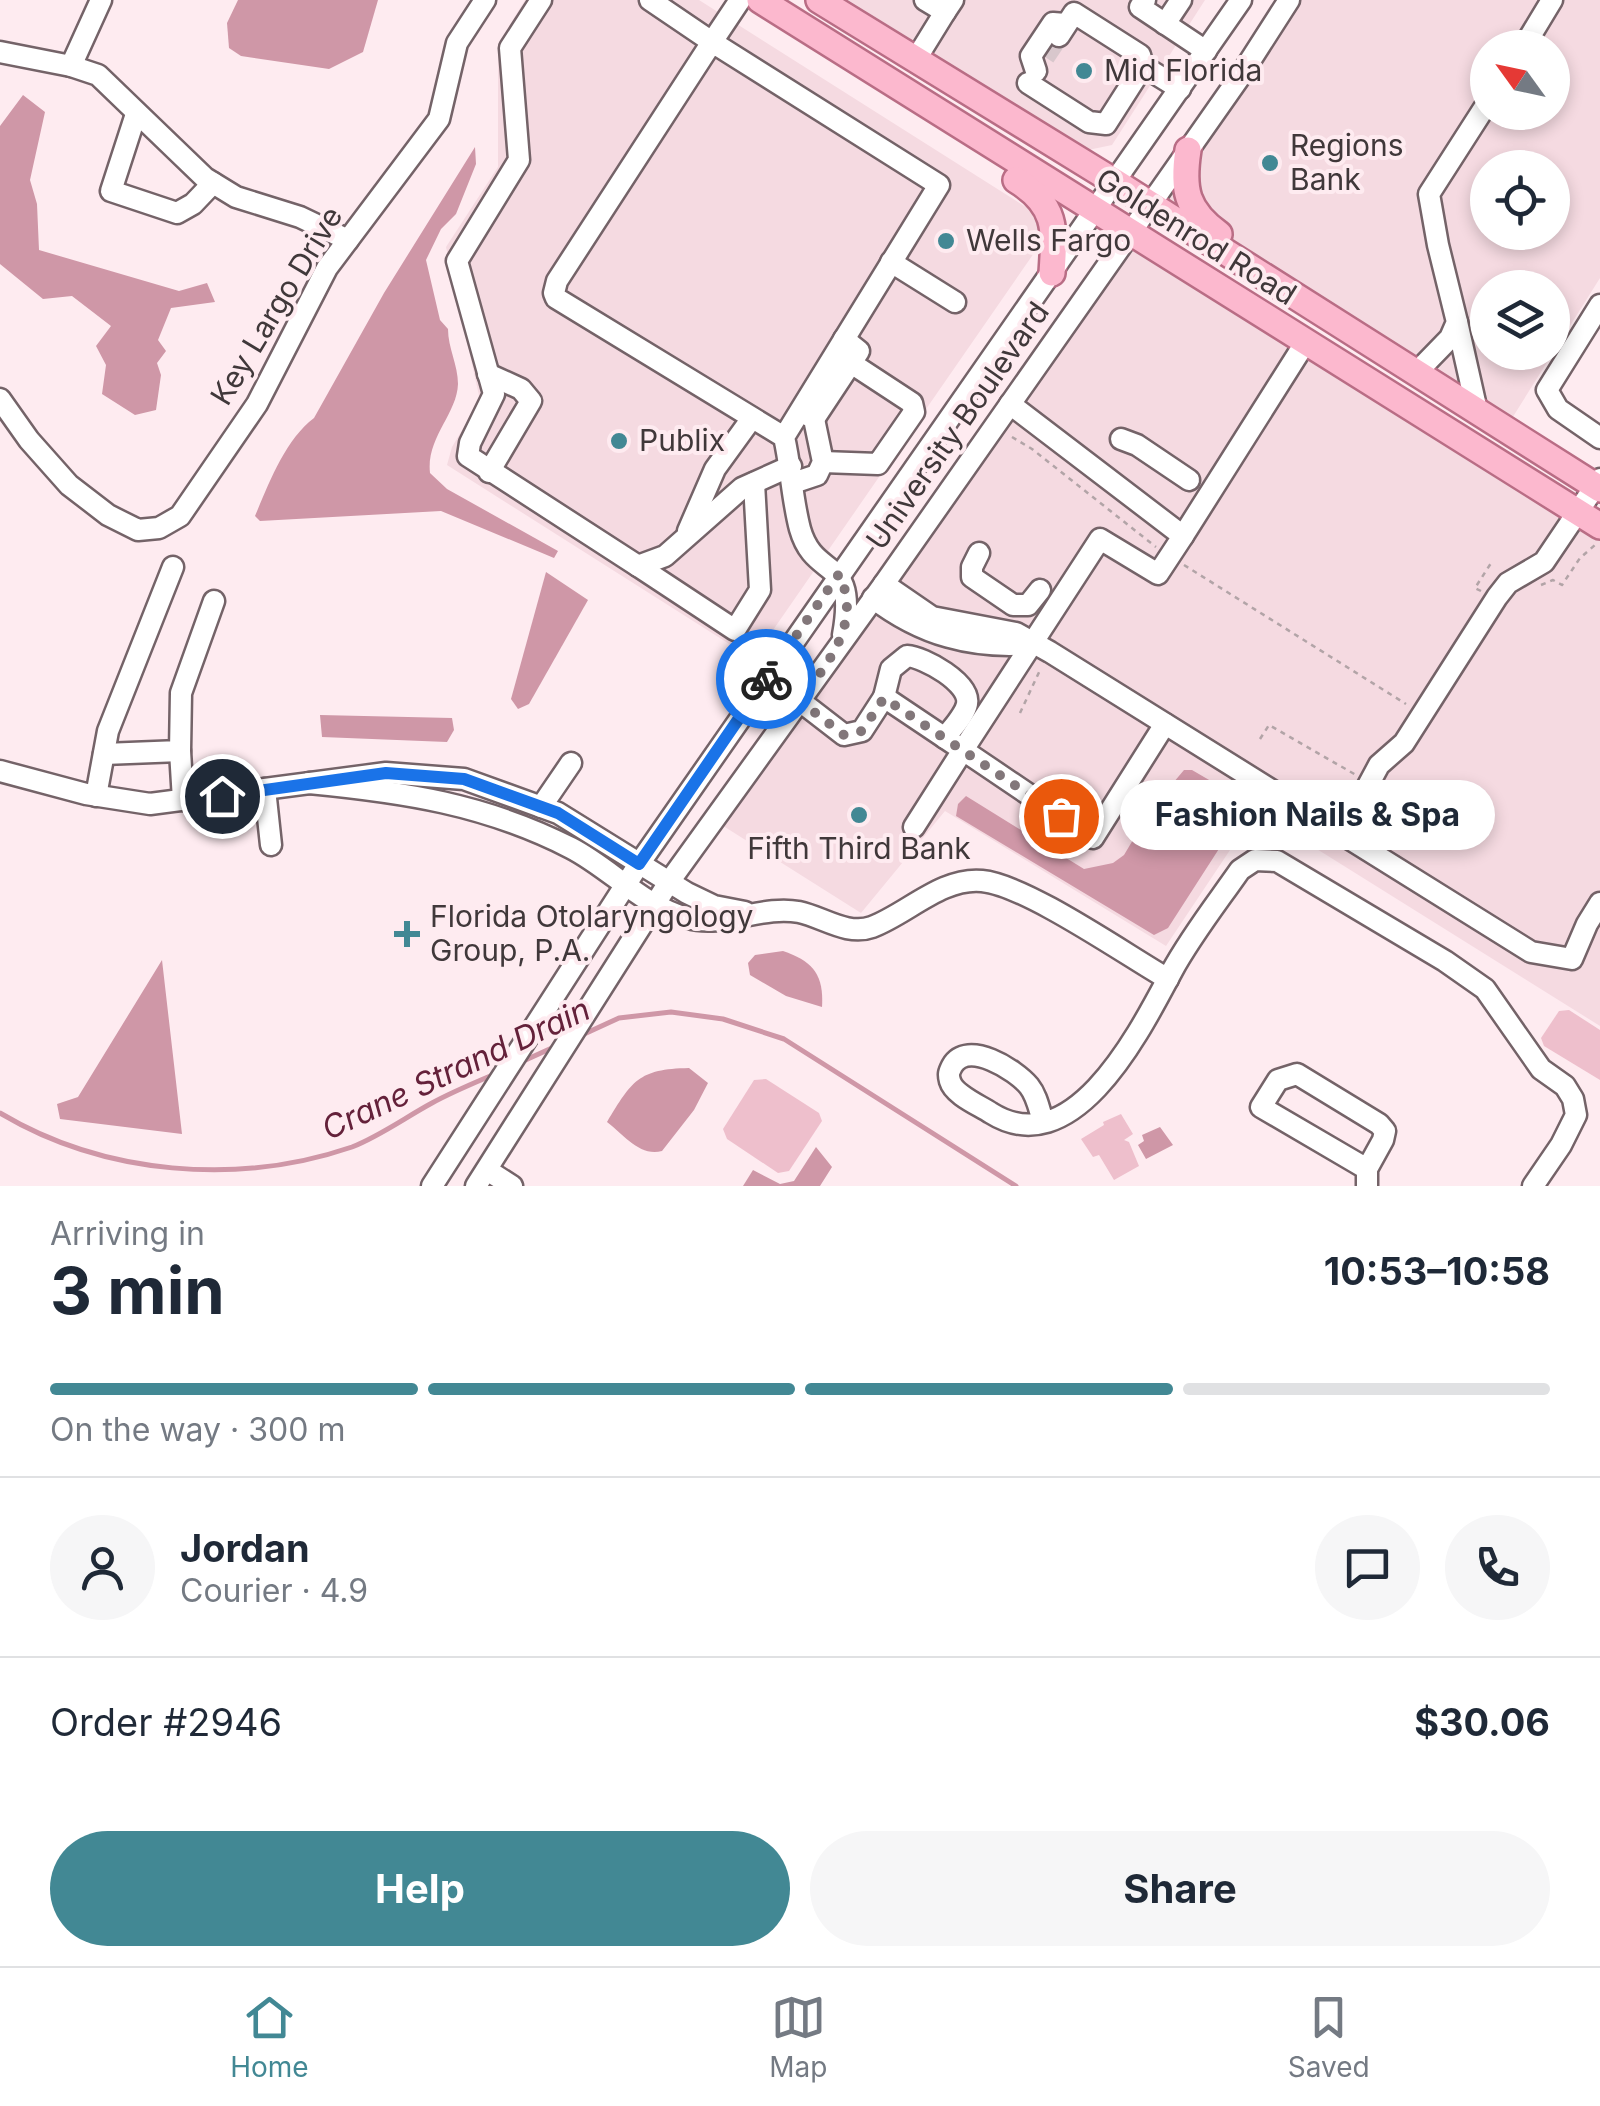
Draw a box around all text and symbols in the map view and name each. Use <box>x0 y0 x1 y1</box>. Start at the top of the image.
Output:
north arrow <box>1470 30 1570 130</box>
map controls <box>1470 30 1570 370</box>
place label: Mid Florida <box>1104 52 1262 88</box>
marker: Mid Florida <box>1073 60 1095 82</box>
place label: Regions Bank <box>1290 127 1404 197</box>
button: locate <box>1470 150 1570 250</box>
marker: Regions Bank <box>1259 152 1281 174</box>
street label: Goldenrod Road <box>1090 160 1303 312</box>
street label: Key Largo Drive <box>203 200 350 411</box>
place label: Wells Fargo <box>966 222 1131 258</box>
marker: Wells Fargo <box>935 230 957 252</box>
button: layers <box>1470 270 1570 370</box>
street label: University Boulevard <box>858 295 1056 556</box>
place label: Publix <box>639 422 725 458</box>
marker: Publix <box>608 430 630 452</box>
courier <box>716 629 816 729</box>
icon: bike <box>739 652 794 707</box>
pin <box>180 754 265 839</box>
icon: home <box>195 769 250 824</box>
pin <box>1019 774 1104 859</box>
callout: Fashion Nails & Spa <box>1121 781 1496 851</box>
icon: bag <box>1034 789 1089 844</box>
text: Fashion Nails & Spa <box>1155 795 1460 834</box>
marker: Fifth Third Bank <box>848 804 870 826</box>
place label: Fifth Third Bank <box>747 830 971 866</box>
place label: Florida Otolaryngology Group, P.A. <box>430 898 754 968</box>
marker: Florida Otolaryngology Group, P.A. <box>394 921 420 947</box>
water label: Crane Strand Drain <box>315 989 596 1148</box>
text: Arriving in <box>50 1214 205 1253</box>
text: 10:53–10:58 <box>1324 1248 1550 1294</box>
text: 3 min <box>50 1251 225 1330</box>
text: On the way · 300 m <box>50 1410 345 1449</box>
button: person <box>50 1515 155 1620</box>
button: chat <box>1315 1515 1420 1620</box>
button: phone <box>1445 1515 1550 1620</box>
text: Jordan <box>180 1525 310 1571</box>
text: Courier · 4.9 <box>180 1571 368 1610</box>
text: Order #2946 <box>50 1699 282 1745</box>
text: $30.06 <box>1414 1699 1550 1745</box>
button: Help <box>50 1831 790 1946</box>
button: Share <box>810 1831 1550 1946</box>
tab: Home <box>230 1990 309 2084</box>
tab: Map <box>769 1990 827 2084</box>
tab: Saved <box>1288 1990 1370 2084</box>

